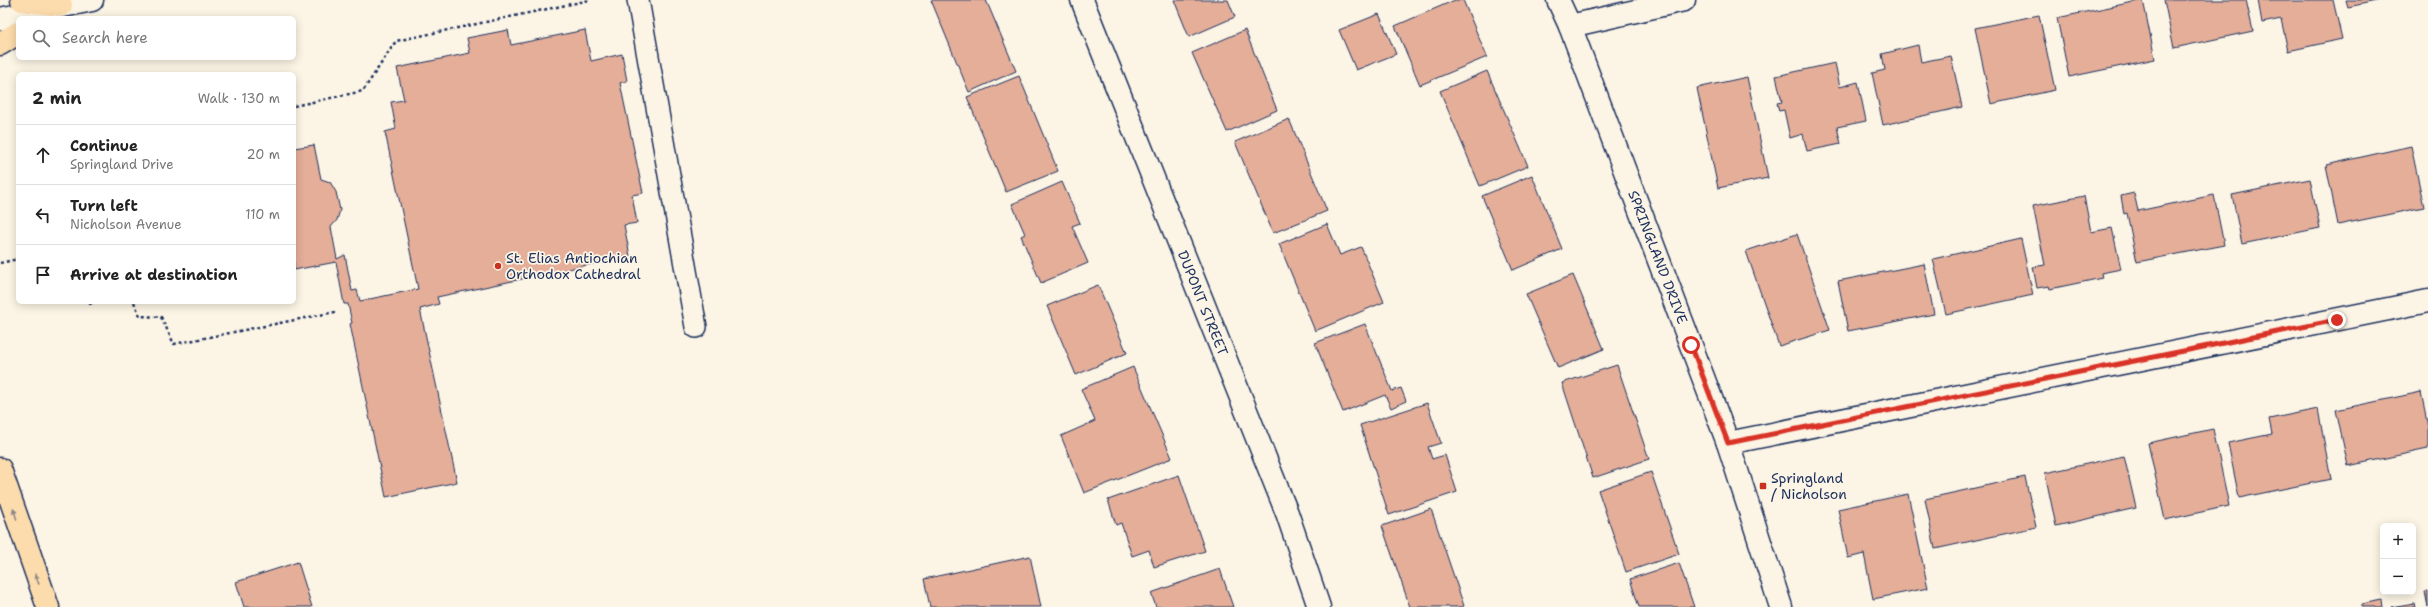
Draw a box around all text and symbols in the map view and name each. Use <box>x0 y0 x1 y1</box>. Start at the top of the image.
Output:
search box <box>16 16 296 60</box>
icon: search <box>30 27 52 49</box>
text: Search here <box>62 28 148 48</box>
text: 2 min <box>32 87 82 109</box>
text: Walk · 130 m <box>198 90 280 107</box>
text: Continue <box>70 136 138 156</box>
icon: ahead <box>32 144 54 166</box>
text: 20 m <box>247 146 280 163</box>
text: Springland Drive <box>70 156 174 173</box>
street label: SPRINGLAND DRIVE <box>1624 188 1692 327</box>
text: Turn left <box>70 196 138 216</box>
icon: left <box>32 204 54 226</box>
text: 110 m <box>245 206 280 223</box>
text: Nicholson Avenue <box>70 216 182 233</box>
street label: DUPONT STREET <box>1174 248 1232 359</box>
place label: St. Elias Antiochian Orthodox Cathedral <box>506 249 642 283</box>
marker: St. Elias Antiochian Orthodox Cathedral <box>493 261 503 271</box>
icon: arrive <box>32 264 54 286</box>
text: Arrive at destination <box>70 265 238 285</box>
route end <box>2328 311 2346 329</box>
route start <box>1682 336 1700 354</box>
place label: Springland / Nicholson <box>1771 469 1847 503</box>
marker: Springland / Nicholson <box>1758 481 1768 491</box>
one-way arrow <box>12 507 18 519</box>
map controls <box>2380 523 2416 595</box>
button: + <box>2380 523 2416 559</box>
button: − <box>2380 559 2416 595</box>
one-way arrow <box>34 572 40 584</box>

